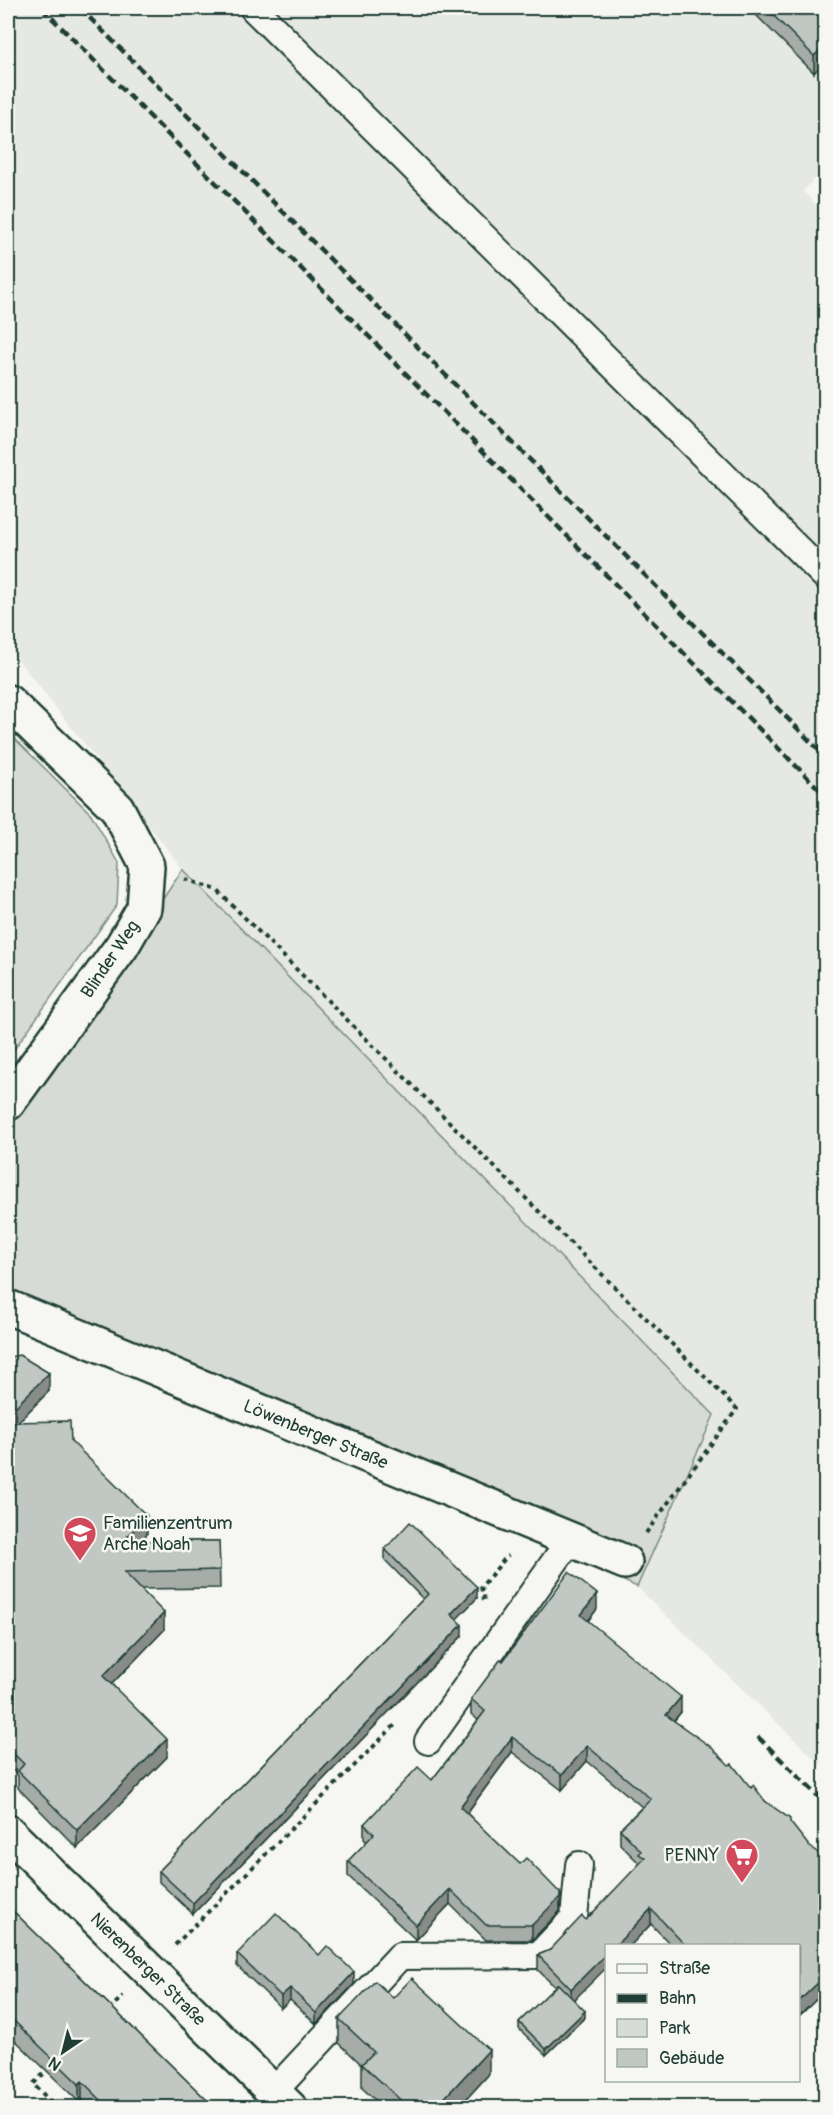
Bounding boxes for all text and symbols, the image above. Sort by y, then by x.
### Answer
street label: Blinder Weg [76,916,145,1003]
street label: Löwenberger Straße [240,1395,392,1475]
place label: Familienzentrum Arche Noah [103,1512,233,1556]
school or university icon: Familienzentrum Arche Noah [62,1515,98,1562]
supermarket icon: PENNY [724,1837,760,1884]
place label: PENNY [665,1844,720,1867]
street label: Nierenberger Straße [85,1908,210,2031]
legend [605,1944,800,2082]
text: Straße [659,1957,710,1980]
text: Bahn [659,1987,696,2010]
text: Park [659,2017,691,2040]
north arrow [33,2022,93,2082]
text: Gebäude [659,2047,724,2070]
text: N [45,2052,65,2075]

